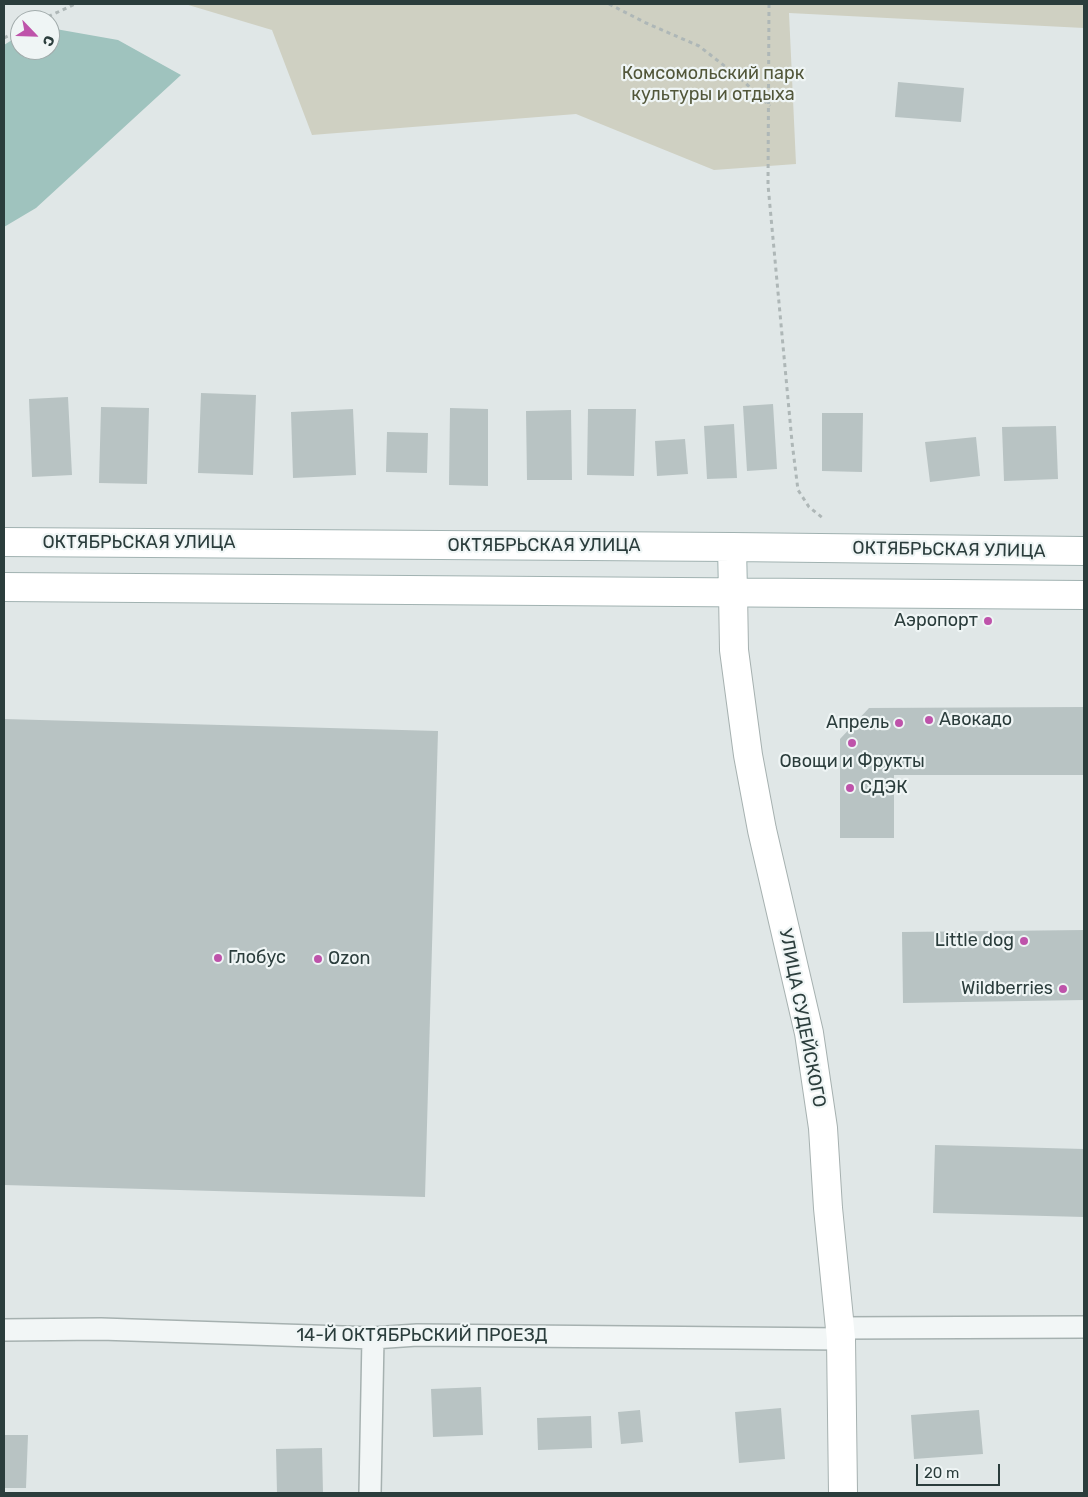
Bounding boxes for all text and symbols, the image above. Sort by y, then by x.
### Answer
north arrow [10,10,60,60]
text: С [38,33,58,49]
park label: Комсомольский парк культуры и отдыха [622,63,804,106]
street label: ОКТЯБРЬСКАЯ УЛИЦА [42,532,236,554]
street label: ОКТЯБРЬСКАЯ УЛИЦА [447,535,641,557]
street label: ОКТЯБРЬСКАЯ УЛИЦА [852,538,1046,562]
place label: Аэропорт [894,610,978,632]
marker: Аэропорт [982,615,994,627]
place label: Авокадо [939,709,1012,731]
place label: Апрель [826,712,889,734]
marker: Авокадо [923,714,935,726]
marker: Апрель [893,717,905,729]
marker: Овощи и Фрукты [846,737,858,749]
place label: Овощи и Фрукты [779,751,925,773]
place label: СДЭК [860,777,908,799]
marker: СДЭК [844,782,856,794]
street label: УЛИЦА СУДЕЙСКОГО [774,927,830,1109]
place label: Little dog [935,930,1014,952]
marker: Little dog [1018,935,1030,947]
place label: Глобус [228,947,286,969]
place label: Ozon [328,948,370,970]
marker: Глобус [212,952,224,964]
marker: Ozon [312,953,324,965]
place label: Wildberries [961,978,1053,1000]
marker: Wildberries [1057,983,1069,995]
street label: 14-Й ОКТЯБРЬСКИЙ ПРОЕЗД [296,1325,548,1347]
scale bar [918,1454,1002,1486]
text: 20 m [924,1464,959,1482]

